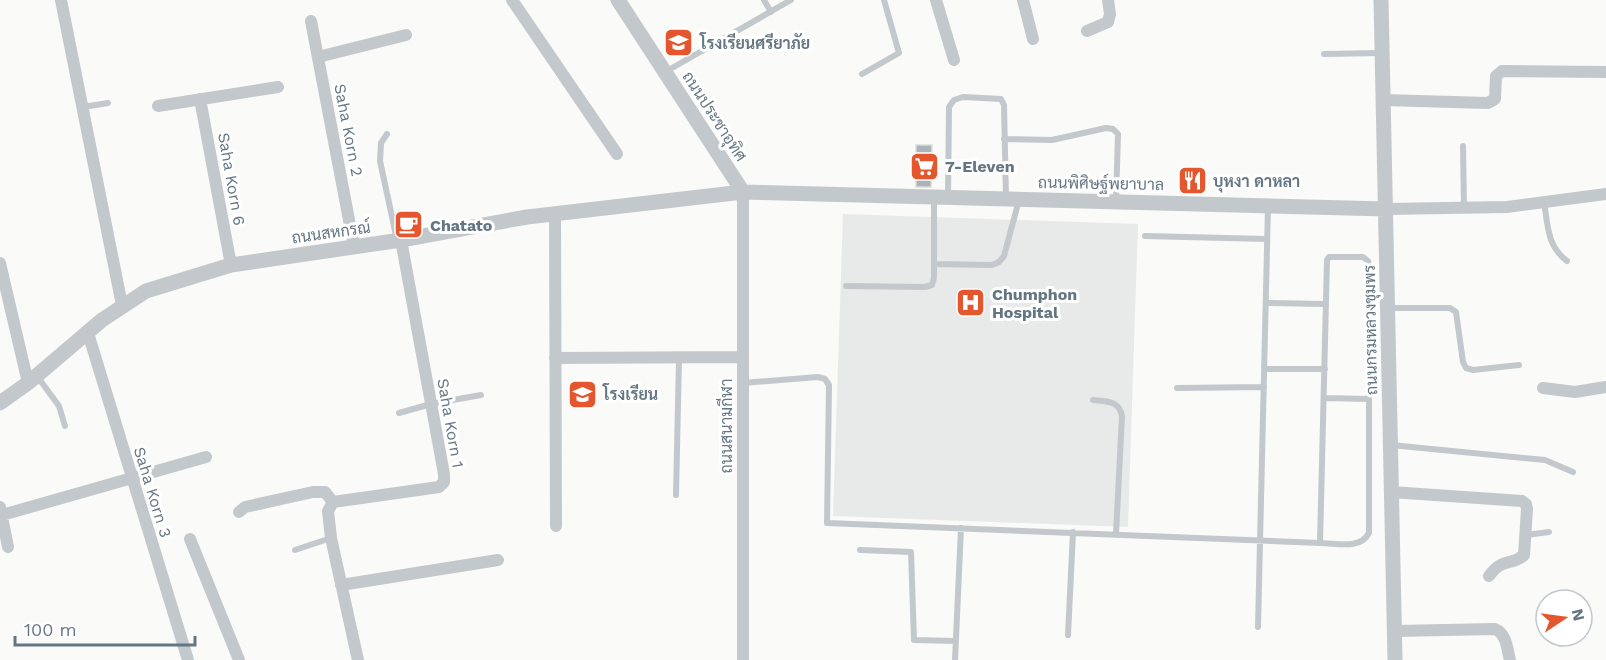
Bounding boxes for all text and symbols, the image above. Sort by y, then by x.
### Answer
school or university icon: โรงเรียนศรียาภัย [663,27,695,59]
place label: โรงเรียนศรียาภัย [699,32,810,53]
street label: ถนนประชาอุทิศ [677,68,751,166]
street label: Saha Korn 2 [330,82,367,178]
street label: Saha Korn 6 [214,131,249,227]
supermarket icon: 7-Eleven [908,150,940,182]
place label: 7-Eleven [945,157,1015,176]
restaurant icon: บุหงา ดาหลา [1176,165,1208,197]
street label: ถนนพิศิษฐ์พยาบาล [1038,170,1164,195]
place label: บุหงา ดาหลา [1213,172,1300,193]
cafe icon: Chatato [393,209,425,241]
street label: ถนนสหกรณ์ [290,215,372,247]
place label: Chatato [430,216,493,235]
street label: ถนนกรมหลวงชุมพร [1360,264,1383,395]
place label: Chumphon Hospital [992,285,1077,322]
hospital icon: Chumphon Hospital [955,287,987,319]
street label: Saha Korn 1 [433,377,468,469]
school or university icon: โรงเรียน [566,378,598,410]
street label: ถนนสนามกีฬา [715,378,736,474]
place label: โรงเรียน [602,383,658,404]
street label: Saha Korn 3 [130,444,175,540]
north arrow [1534,588,1594,648]
text: N [1568,607,1589,623]
scale bar [15,609,195,647]
text: 100 m [24,619,77,640]

